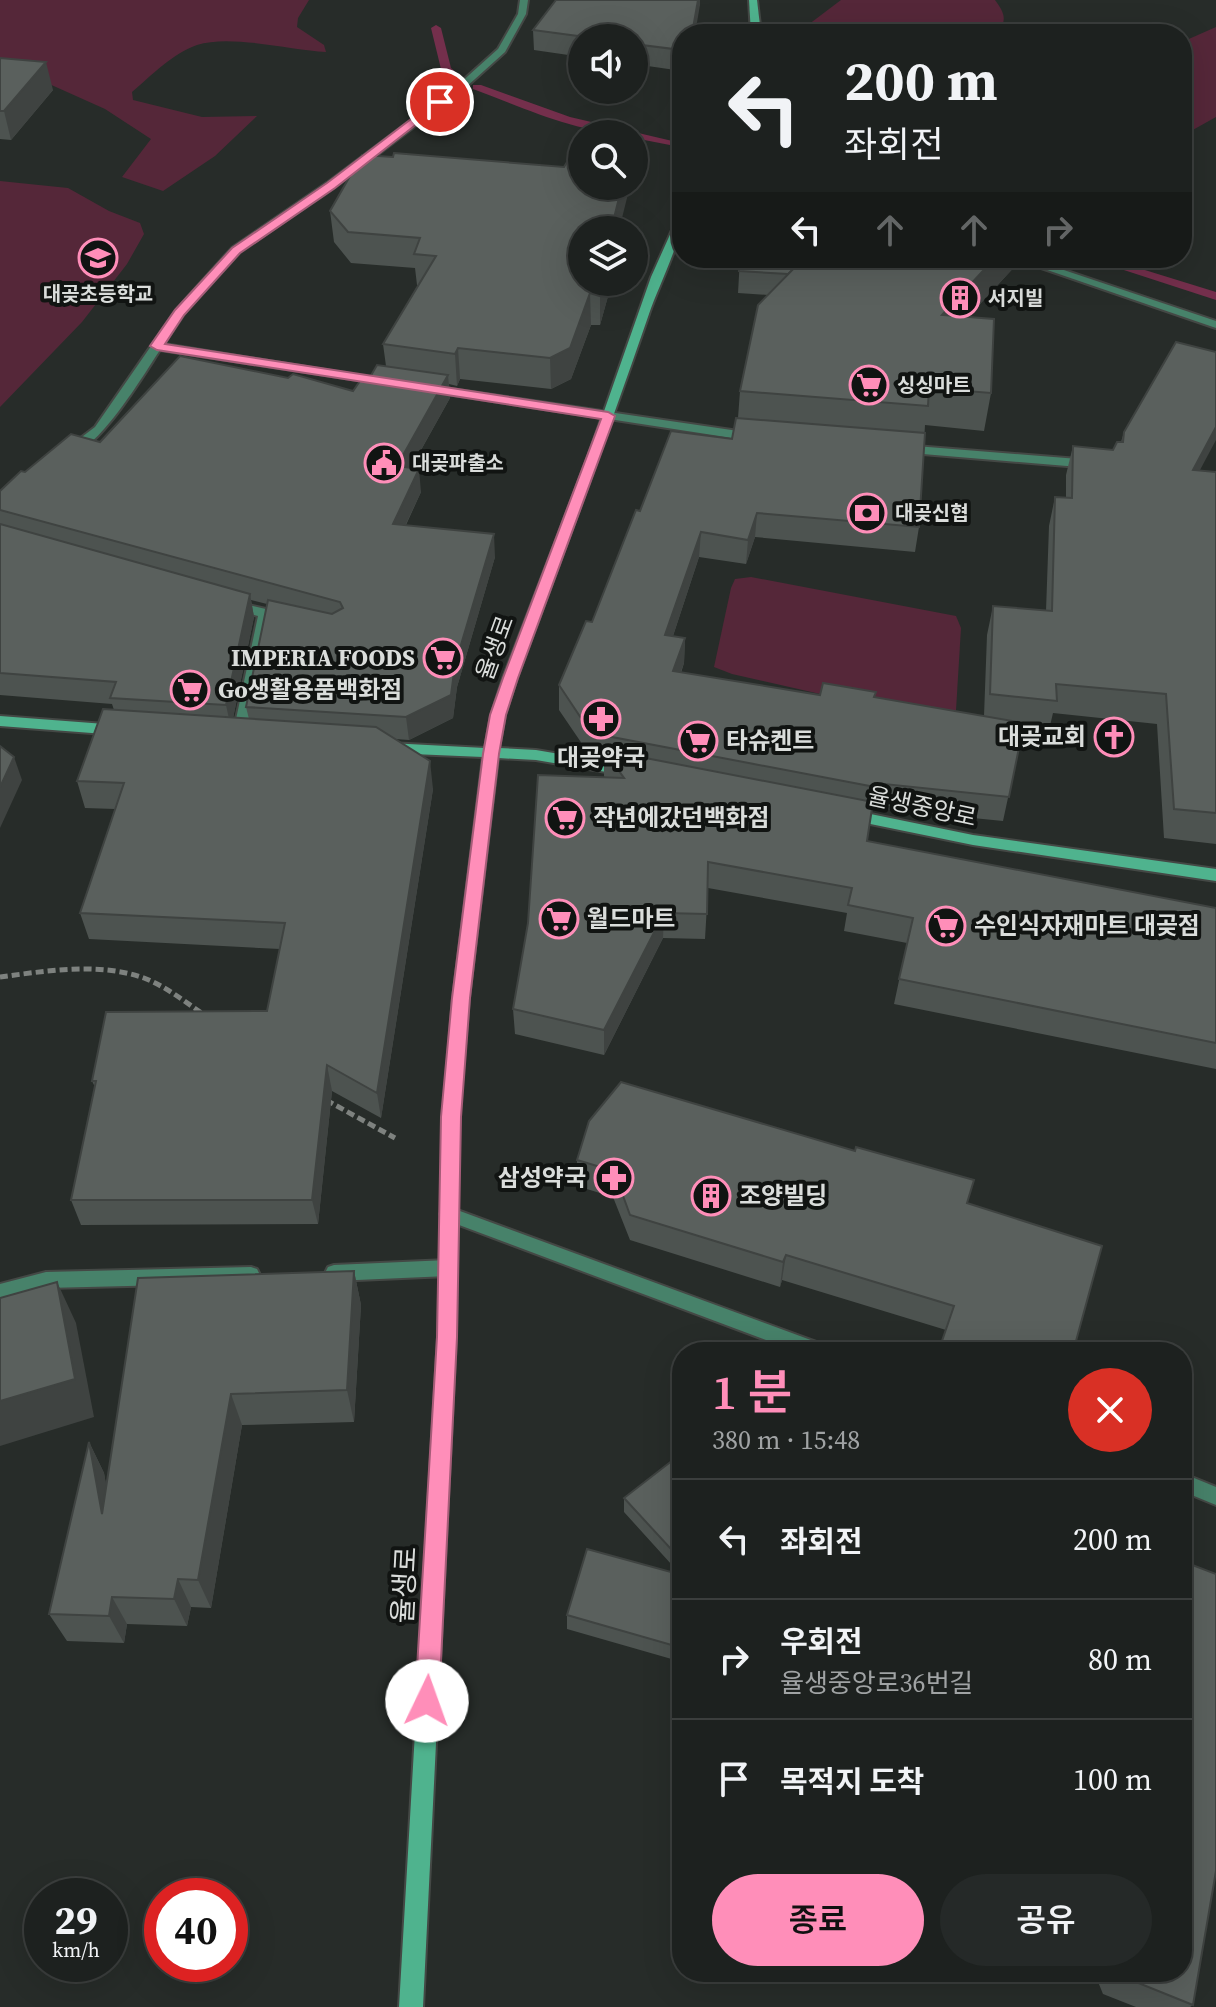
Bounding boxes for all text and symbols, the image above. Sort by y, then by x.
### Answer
map controls [568,24,648,296]
button: sound [568,24,648,104]
text: 200 m [844,42,998,119]
icon: left [712,56,816,160]
pin [406,68,474,136]
icon: arrive [418,80,462,124]
button: search [568,120,648,200]
text: 좌회전 [844,120,943,169]
icon: left [784,208,828,252]
icon: ahead [868,208,912,252]
icon: ahead [952,208,996,252]
icon: right [1036,208,1080,252]
button: layers [568,216,648,296]
school or university icon: 대곶초등학교 [77,237,119,279]
building icon: 서지빌 [939,277,981,319]
place label: 대곶초등학교 [43,280,153,308]
place label: 서지빌 [988,284,1043,312]
supermarket icon: 싱싱마트 [848,364,890,406]
place label: 싱싱마트 [897,371,971,399]
public building icon: 대곶파출소 [363,442,405,484]
place label: 대곶파출소 [412,449,504,477]
bank icon: 대곶신협 [846,492,888,534]
place label: 대곶신협 [895,499,969,527]
street label: 율생로 [468,611,521,685]
supermarket icon: IMPERIA FOODS [422,637,464,679]
place label: IMPERIA FOODS [231,641,415,674]
supermarket icon: Go생활용품백화점 [169,669,211,711]
place label: Go생활용품백화점 [218,673,402,706]
pharmacy icon: 대곶약국 [580,698,622,740]
church icon: 대곶교회 [1093,716,1135,758]
supermarket icon: 타슈켄트 [677,720,719,762]
place label: 대곶교회 [998,720,1086,753]
place label: 타슈켄트 [726,724,814,757]
place label: 대곶약국 [557,741,645,774]
street label: 율생중앙로 [865,779,980,834]
supermarket icon: 작년에갔던백화점 [544,797,586,839]
place label: 작년에갔던백화점 [593,801,770,834]
supermarket icon: 월드마트 [538,898,580,940]
place label: 월드마트 [587,902,675,935]
supermarket icon: 수인식자재마트 대곶점 [925,905,967,947]
place label: 수인식자재마트 대곶점 [974,909,1200,942]
pharmacy icon: 삼성약국 [593,1157,635,1199]
place label: 삼성약국 [498,1161,586,1194]
building icon: 조양빌딩 [690,1175,732,1217]
place label: 조양빌딩 [739,1179,827,1212]
text: 1 분 [712,1359,792,1425]
button: close [1068,1368,1152,1452]
text: 380 m · 15:48 [712,1422,860,1458]
icon: left [712,1517,756,1561]
text: 200 m [1073,1519,1152,1560]
text: 좌회전 [780,1521,863,1562]
street label: 율생로 [383,1545,425,1625]
text: 우회전 [780,1621,863,1662]
icon: right [712,1637,756,1681]
text: 80 m [1088,1639,1152,1680]
position arrow [385,1659,469,1743]
text: 율생중앙로36번길 [780,1665,973,1701]
icon: arrive [712,1757,756,1801]
text: 100 m [1073,1759,1152,1800]
text: 목적지 도착 [780,1761,924,1802]
button: 종료 [712,1874,924,1966]
button: 공유 [940,1874,1152,1966]
speed limit sign: 40 [144,1878,248,1982]
text: 29 [54,1893,98,1947]
text: km/h [52,1936,100,1964]

